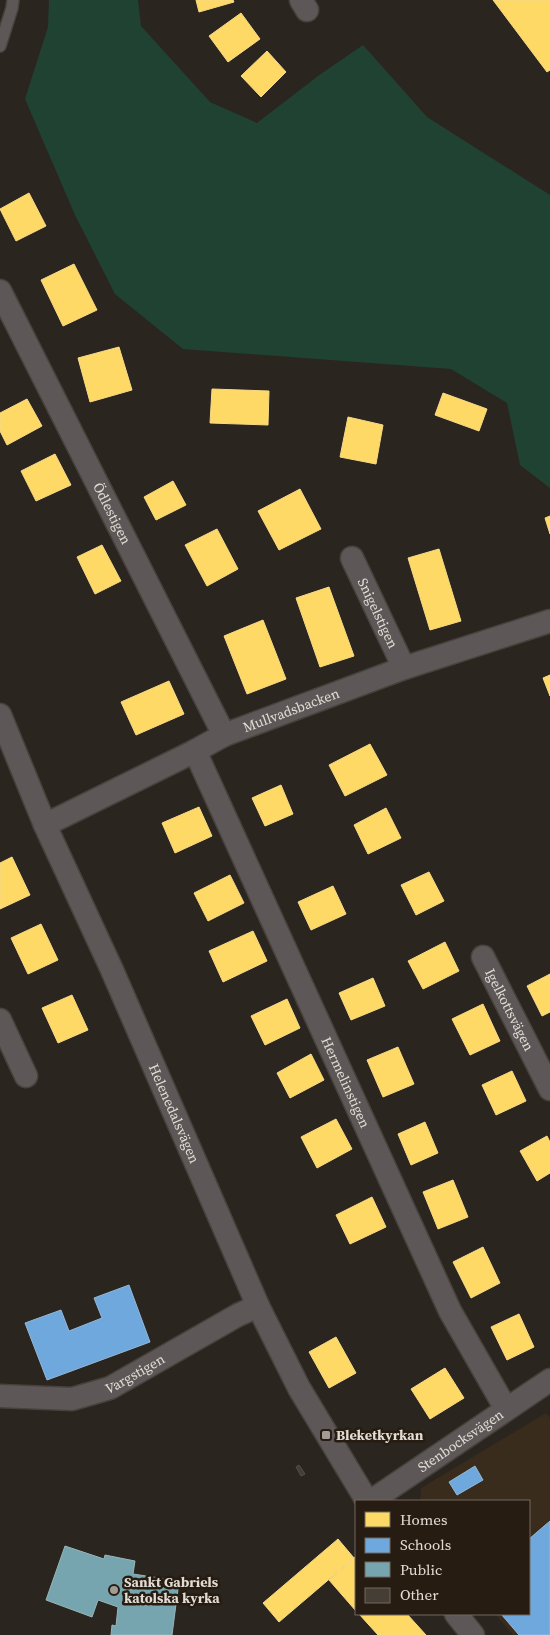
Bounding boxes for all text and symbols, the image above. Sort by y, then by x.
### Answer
street label: Ödlestigen [88,479,136,548]
street label: Snigelstigen [353,575,404,652]
street label: Mullvadsbacken [240,683,343,737]
street label: Igelkottsvägen [480,965,539,1055]
street label: Hermelinstigen [316,1034,375,1131]
street label: Helenedalsvägen [144,1061,205,1167]
street label: Vargstigen [103,1349,169,1399]
street label: Stenbocksvägen [413,1404,508,1477]
place label: Bleketkyrkan [336,1425,424,1445]
marker: Bleketkyrkan [320,1429,332,1441]
legend [355,1500,530,1615]
text: Homes [400,1509,447,1530]
text: Schools [400,1534,451,1555]
text: Public [400,1559,442,1580]
place label: Sankt Gabriels katolska kyrka [124,1572,220,1608]
marker: Sankt Gabriels katolska kyrka [108,1584,120,1596]
text: Other [400,1584,439,1605]

